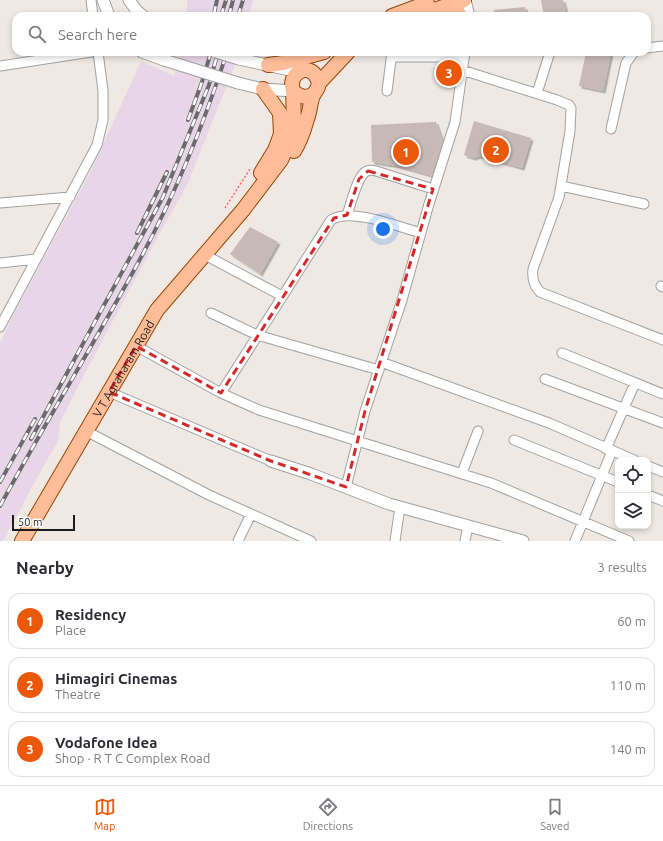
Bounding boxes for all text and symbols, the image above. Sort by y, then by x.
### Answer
search box [12,12,651,56]
icon: search [26,23,48,45]
text: Search here [58,26,137,43]
pin: 3 [436,58,462,88]
pin: 2 [483,135,509,165]
pin: 1 [393,137,419,167]
your location [373,219,393,239]
street label: V T Agraharam Road [90,318,156,419]
map controls [615,457,651,529]
button: locate [615,457,651,493]
button: layers [615,493,651,529]
scale bar [12,513,75,532]
text: 50 m [18,516,42,528]
text: Nearby [16,558,74,577]
text: 3 results [597,560,647,574]
text: Residency [55,606,126,623]
text: 1 [26,614,34,628]
text: 60 m [617,614,646,628]
text: Place [55,623,86,637]
text: Himagiri Cinemas [55,670,177,687]
text: 2 [26,678,34,692]
text: 110 m [610,678,646,692]
text: Theatre [55,687,101,701]
text: Vodafone Idea [55,734,157,751]
text: 3 [26,742,34,756]
text: 140 m [610,742,646,756]
text: Shop · R T C Complex Road [55,751,210,765]
tab: Map [94,796,116,832]
tab: Directions [303,796,353,832]
tab: Saved [540,796,569,832]

